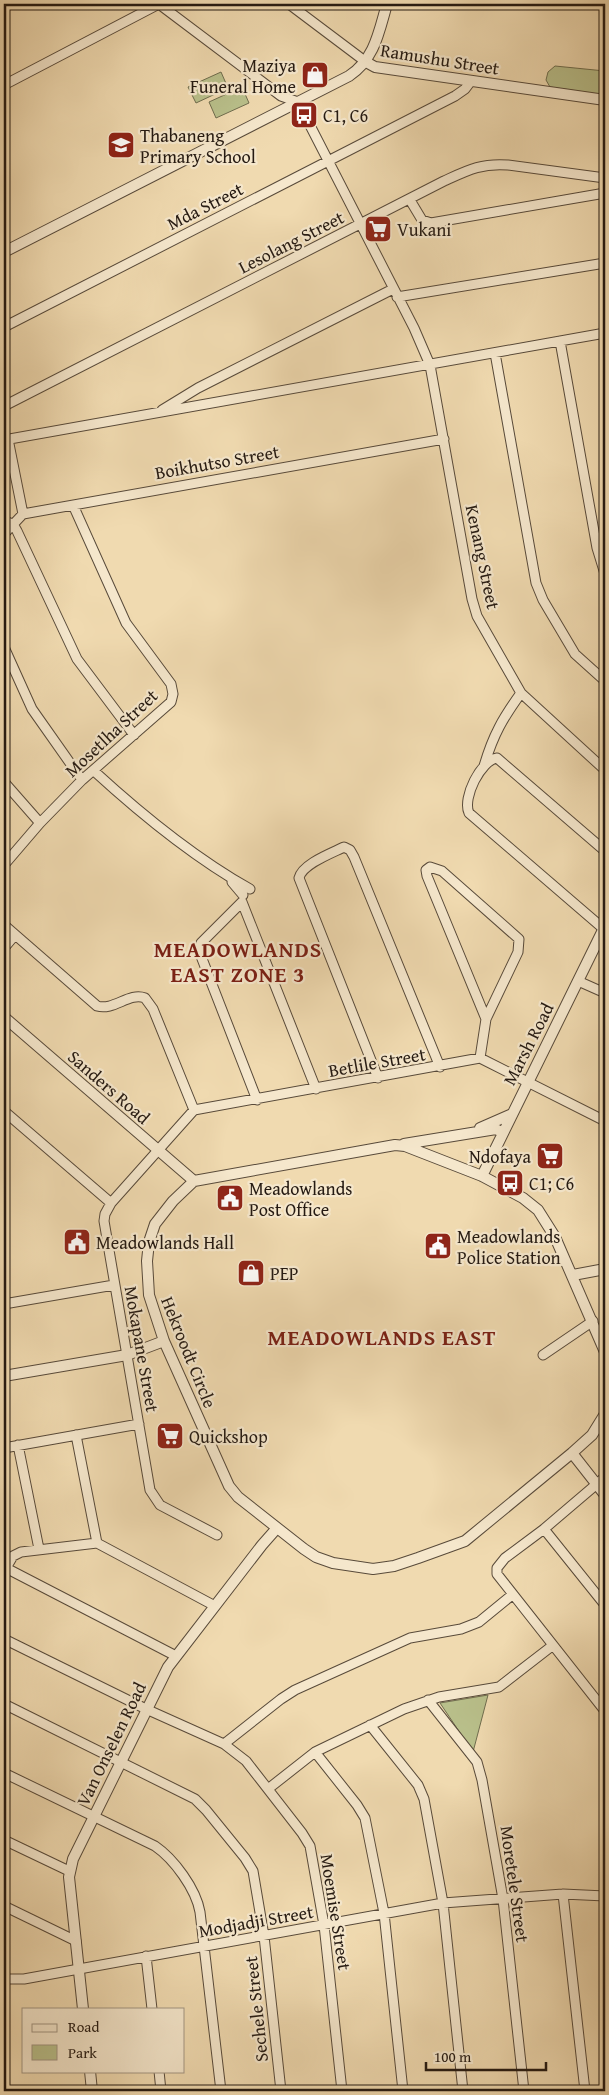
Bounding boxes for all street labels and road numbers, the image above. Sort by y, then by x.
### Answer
street label: Ramushu Street [379,36,502,82]
street label: Mda Street [162,175,248,237]
street label: Lesolang Street [233,203,349,280]
street label: Boikhutso Street [153,438,282,486]
street label: Kenang Street [459,502,507,612]
street label: Mosetlha Street [58,682,164,783]
street label: Marsh Road [496,998,561,1090]
street label: Betlile Street [326,1040,428,1084]
street label: Sanders Road [62,1043,157,1131]
street label: Mokapane Street [118,1284,167,1415]
street label: Hekroodt Circle [154,1292,224,1412]
street label: Van Onselen Road [69,1677,153,1811]
street label: Moretele Street [493,1824,537,1945]
street label: Moemise Street [313,1852,359,1973]
street label: Modjadji Street [197,1898,316,1944]
street label: Sechele Street [237,1954,275,2063]

